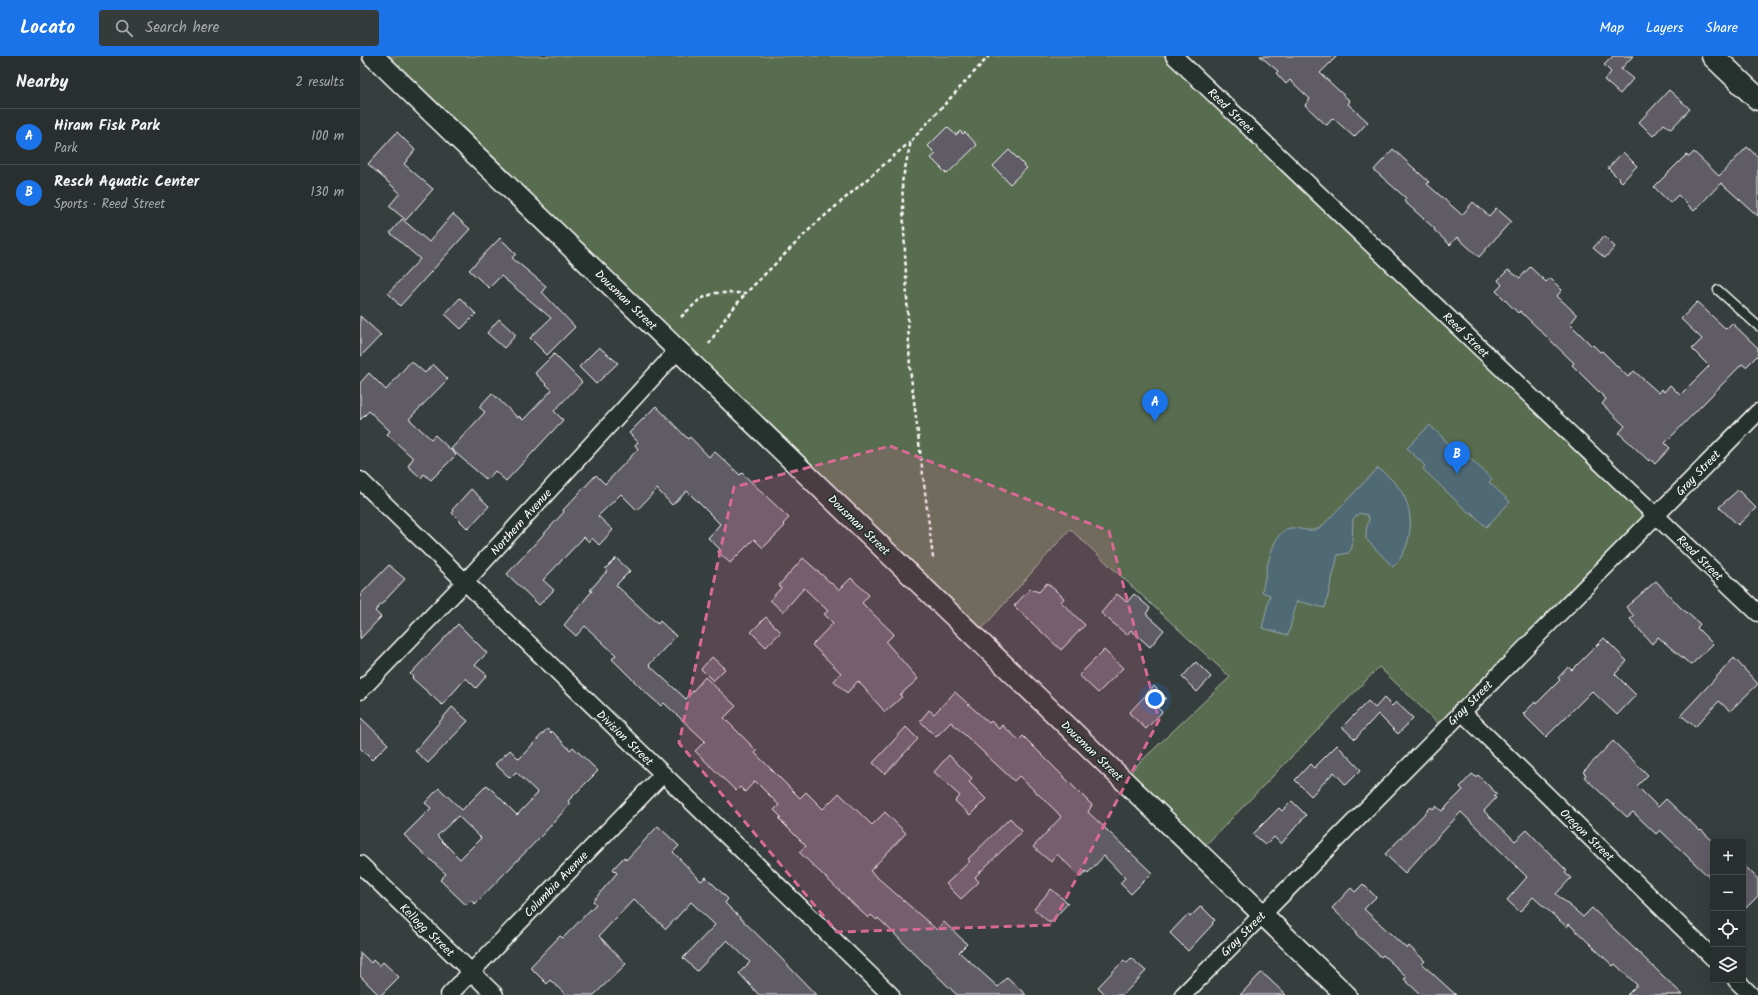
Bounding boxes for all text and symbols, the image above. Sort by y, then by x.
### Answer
search box [99,10,379,46]
text: Locato [20,13,75,43]
text: Search here [145,16,219,40]
icon: search [113,17,135,39]
text: Map [1600,17,1624,39]
text: Layers [1646,17,1684,39]
text: Share [1706,17,1738,39]
text: Nearby [16,69,68,96]
text: 2 results [296,72,344,93]
street label: Reed Street [1203,84,1259,139]
text: Hiram Fisk Park [54,114,160,138]
text: A [25,126,33,147]
text: 100 m [311,126,344,147]
text: Park [54,138,78,159]
text: Resch Aquatic Center [54,170,199,194]
text: B [25,182,33,203]
text: 130 m [310,182,344,203]
text: Sports · Reed Street [54,194,165,215]
street label: Dousman Street [590,265,662,336]
street label: Reed Street [1438,308,1494,363]
pin: A [1142,389,1168,422]
pin: B [1444,441,1470,474]
street label: Gray Street [1671,446,1726,501]
street label: Northern Avenue [486,484,557,560]
street label: Dousman Street [823,490,895,561]
street label: Reed Street [1672,531,1728,586]
street label: Gray Street [1443,676,1498,731]
your location [1145,689,1165,709]
street label: Division Street [592,706,658,771]
street label: Dousman Street [1056,716,1128,787]
street label: Oregon Street [1555,804,1619,867]
map controls [1710,839,1746,983]
button: + [1710,839,1746,875]
street label: Columbia Avenue [520,846,593,922]
button: − [1710,875,1746,911]
street label: Kellogg Street [395,899,459,962]
street label: Gray Street [1216,907,1271,962]
button: locate [1710,911,1746,947]
button: layers [1710,947,1746,983]

